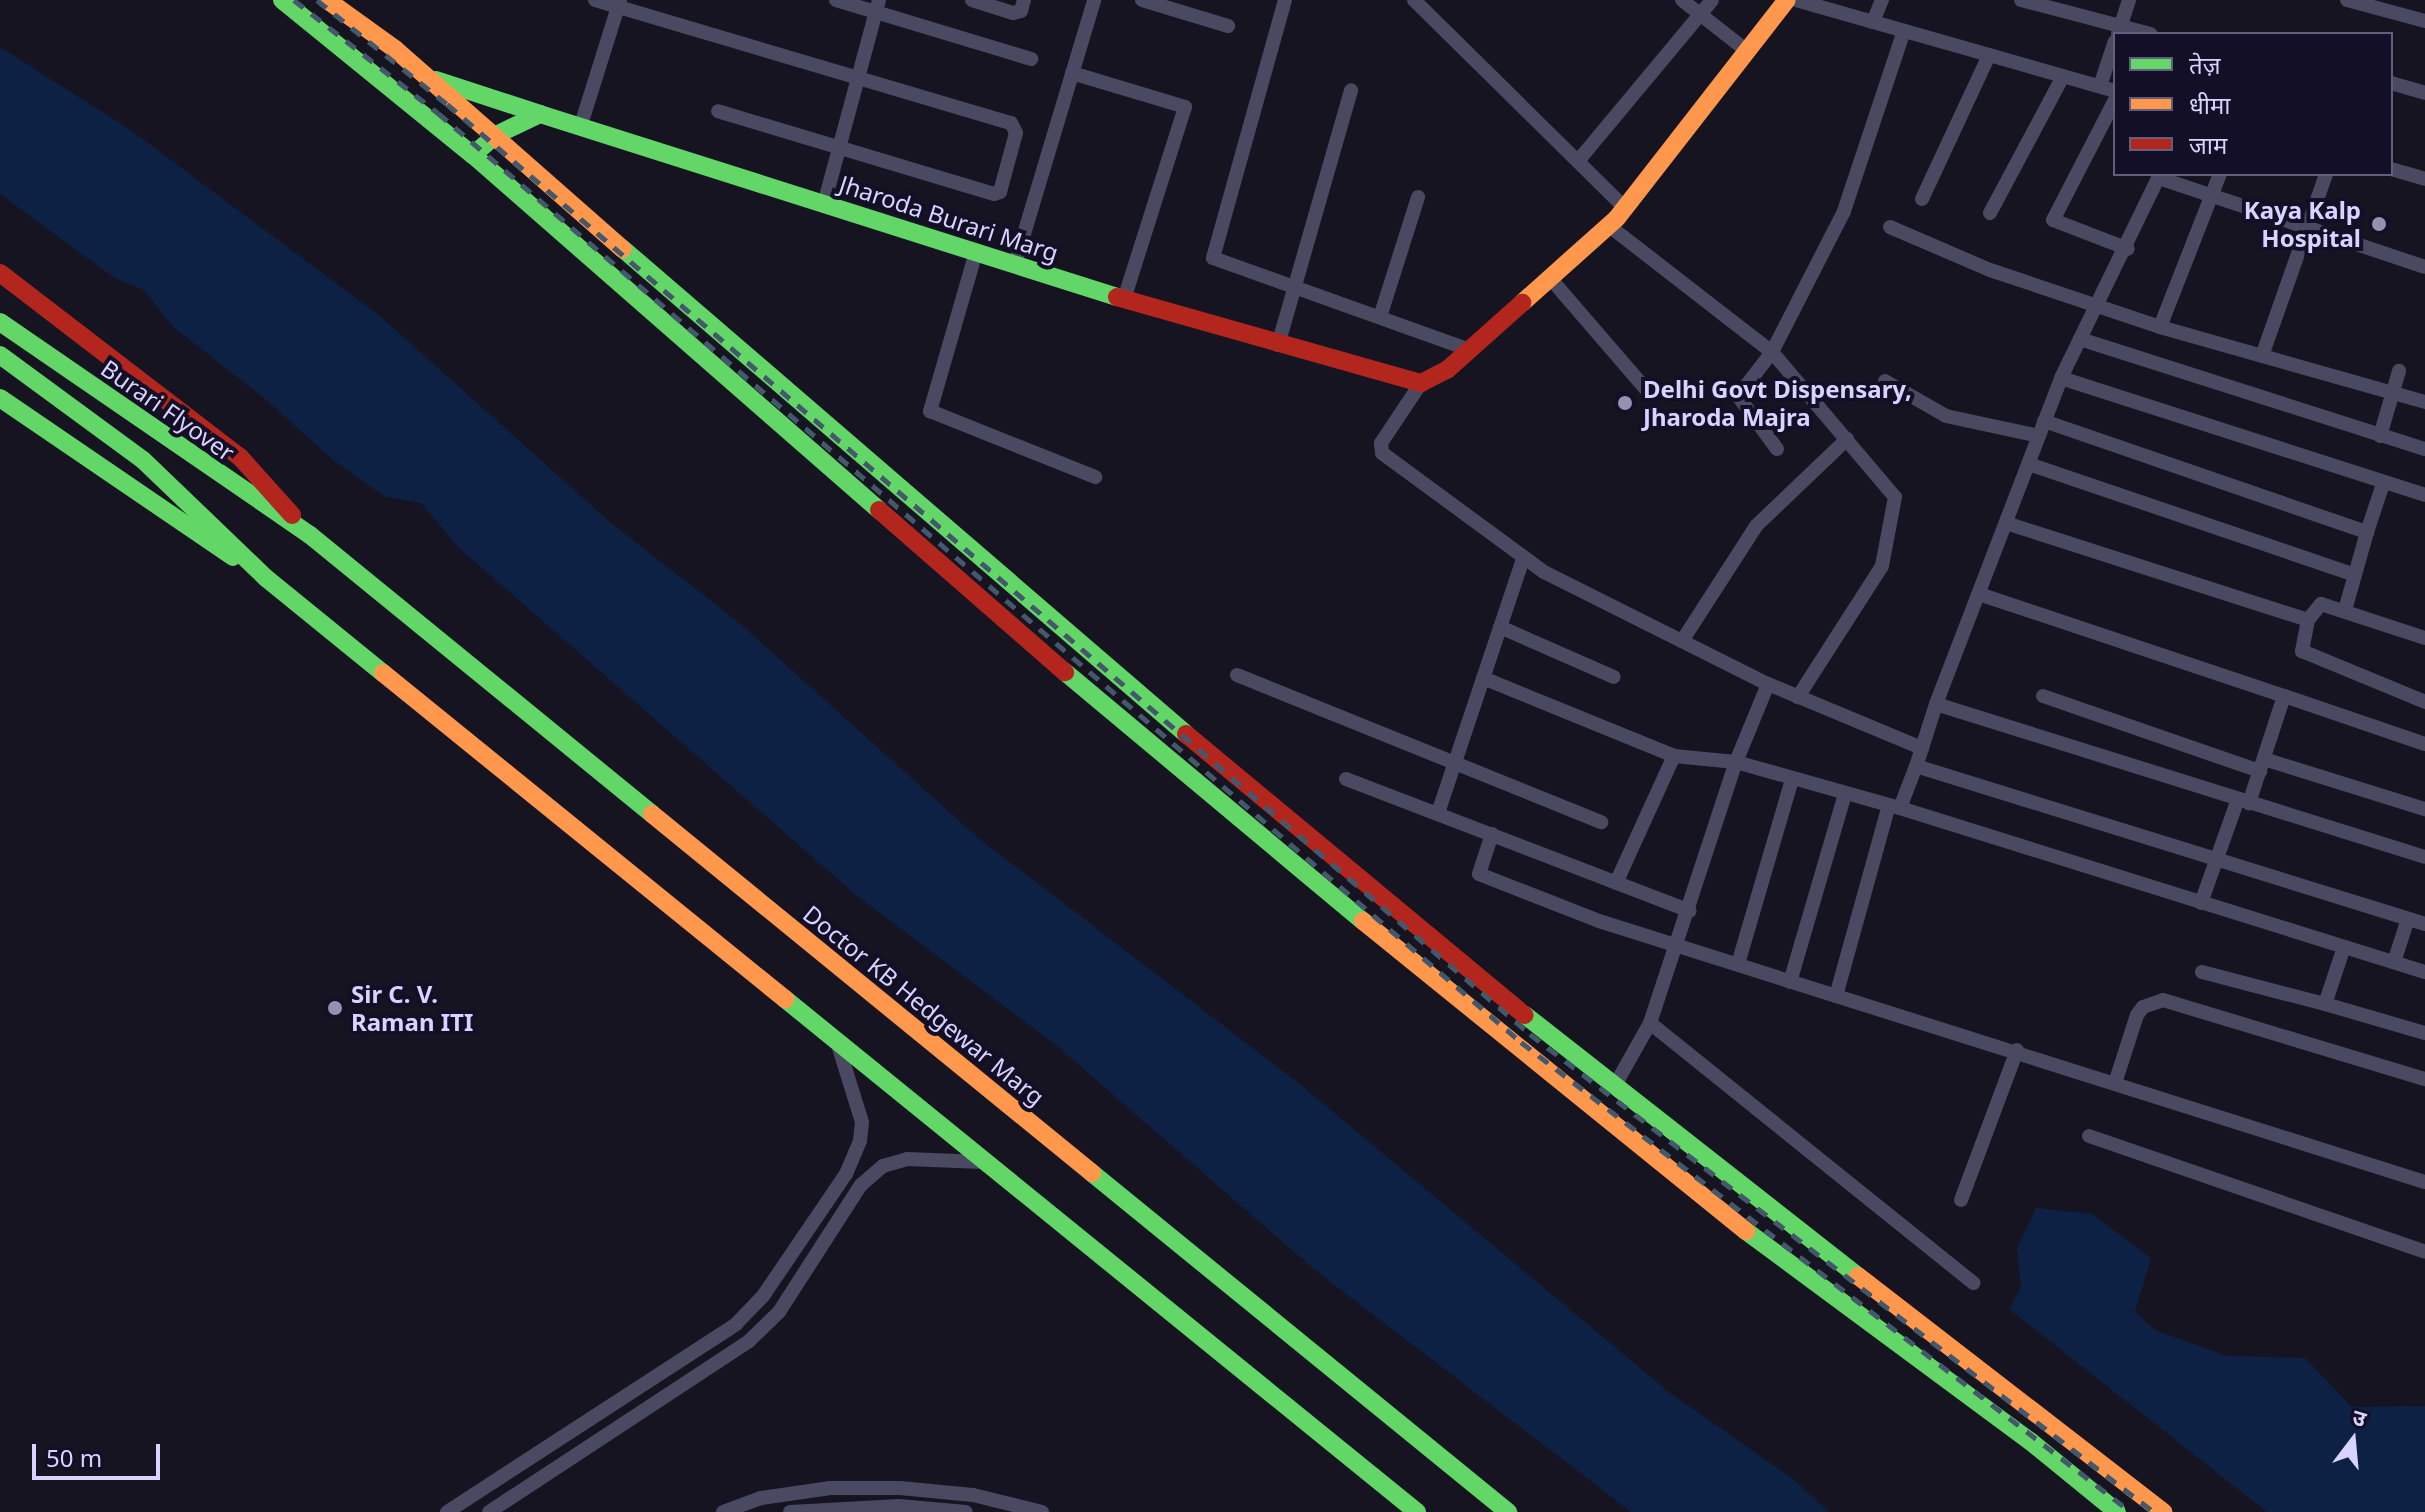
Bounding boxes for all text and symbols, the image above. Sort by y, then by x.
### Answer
legend [2113,32,2393,176]
text: तेज़ [2189,48,2221,81]
text: धीमा [2189,88,2231,121]
text: जाम [2189,128,2227,161]
street label: Jharoda Burari Marg [836,169,1062,267]
place label: Kaya Kalp Hospital [2244,196,2361,252]
marker: Kaya Kalp Hospital [2368,213,2390,235]
street label: Burari Flyover [96,353,240,467]
place label: Delhi Govt Dispensary, Jharoda Majra [1643,375,1912,431]
marker: Delhi Govt Dispensary, Jharoda Majra [1614,392,1636,414]
street label: Doctor KB Hedgewar Marg [798,899,1050,1111]
place label: Sir C. V. Raman ITI [351,980,473,1036]
marker: Sir C. V. Raman ITI [326,999,344,1017]
north arrow [2313,1400,2393,1480]
text: उ [2349,1401,2370,1433]
scale bar [36,1428,164,1478]
text: 50 m [46,1441,102,1474]

